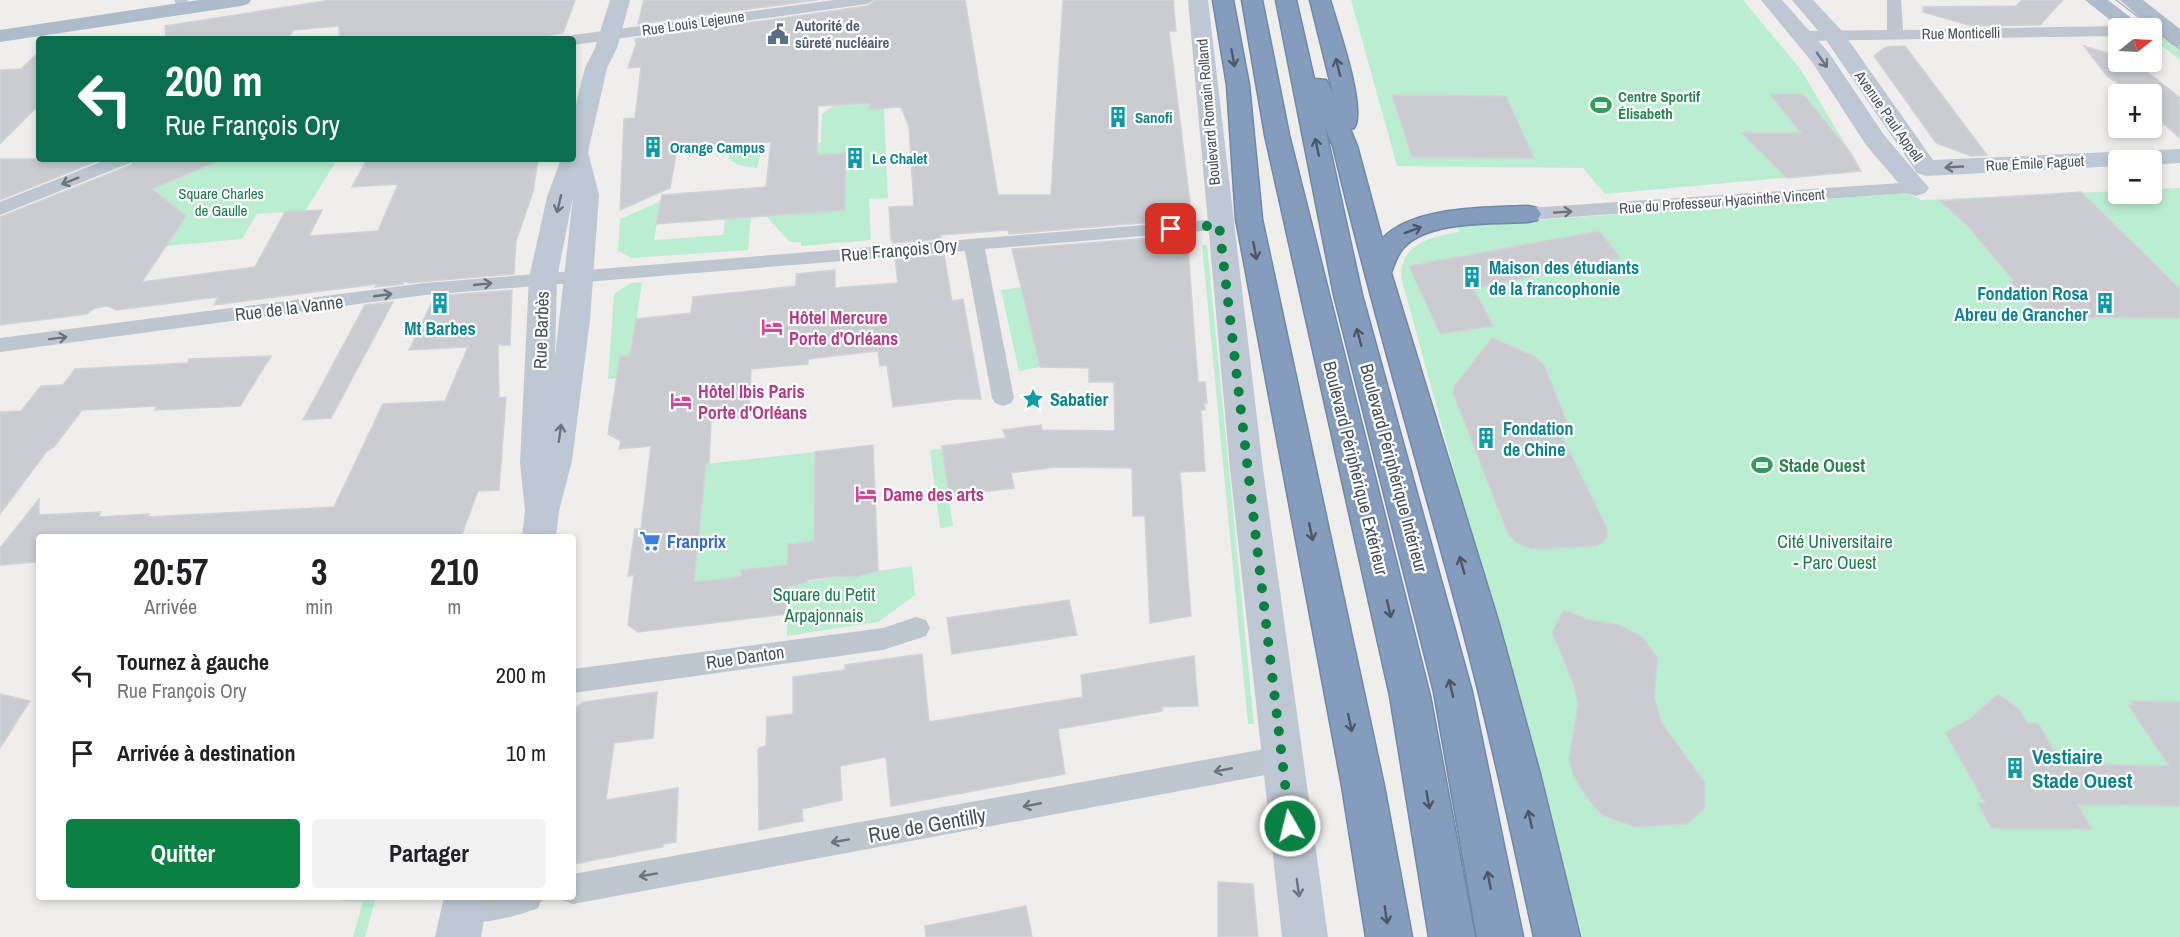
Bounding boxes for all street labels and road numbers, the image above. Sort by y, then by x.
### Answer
street label: Rue Louis Lejeune [640,5,746,41]
street label: Rue Monticelli [1922,22,2000,44]
street label: Boulevard Romain Rolland [1191,38,1225,186]
street label: Avenue Paul Appell [1849,66,1928,166]
street label: Rue Émile Faguet [1985,150,2085,176]
street label: Rue du Professeur Hyacinthe Vincent [1618,183,1826,219]
street label: Rue François Ory [840,232,959,268]
street label: Rue de la Vanne [233,289,345,327]
street label: Rue Barbès [527,291,555,369]
street label: Boulevard Périphérique Extérieur [1317,358,1395,578]
street label: Boulevard Périphérique Intérieur [1354,361,1434,575]
street label: Rue Danton [704,639,786,675]
street label: Rue de Gentilly [866,800,988,850]

